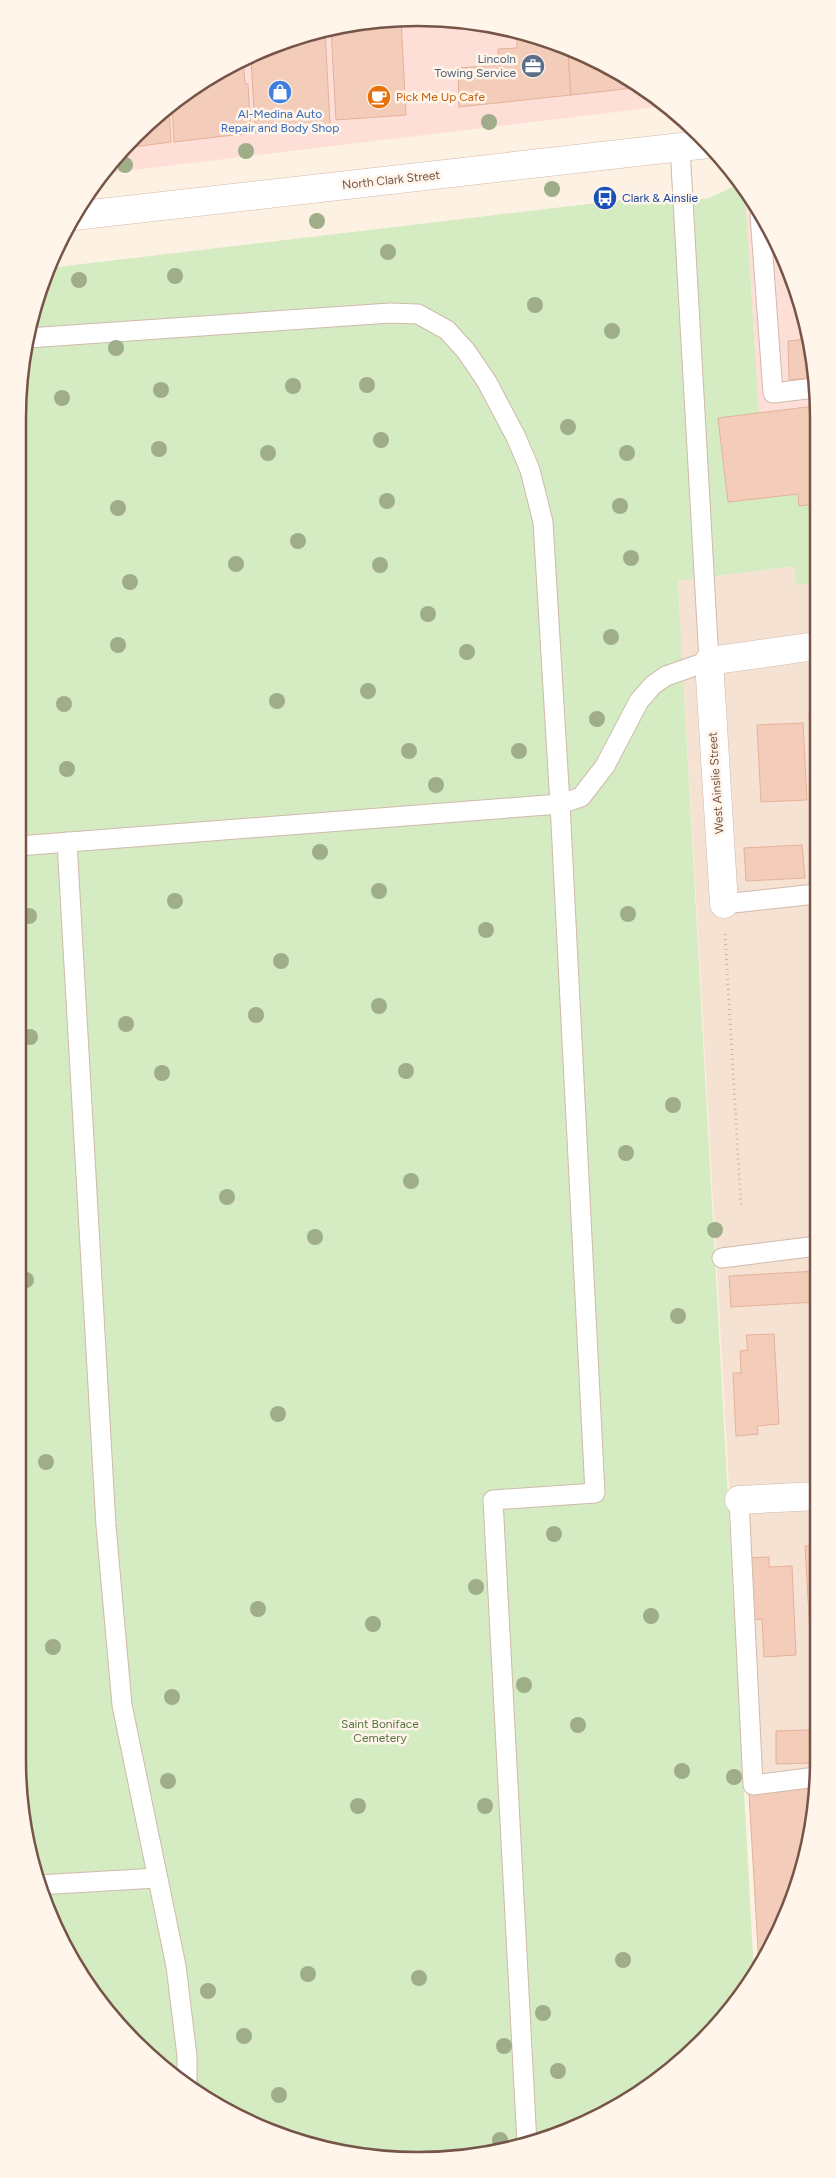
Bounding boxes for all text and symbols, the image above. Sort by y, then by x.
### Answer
place label: Lincoln Towing Service [434,52,516,80]
office icon: Lincoln Towing Service [520,53,546,79]
shop icon: Al-Medina Auto Repair and Body Shop [267,79,293,105]
cafe icon: Pick Me Up Cafe [366,84,392,110]
place label: Pick Me Up Cafe [396,90,485,104]
place label: Al-Medina Auto Repair and Body Shop [221,107,339,135]
street label: North Clark Street [341,168,441,192]
bus stop icon: Clark & Ainslie [592,185,618,211]
place label: Clark & Ainslie [622,191,699,205]
street label: West Ainslie Street [705,731,727,835]
park label: Saint Boniface Cemetery [341,1717,419,1745]

